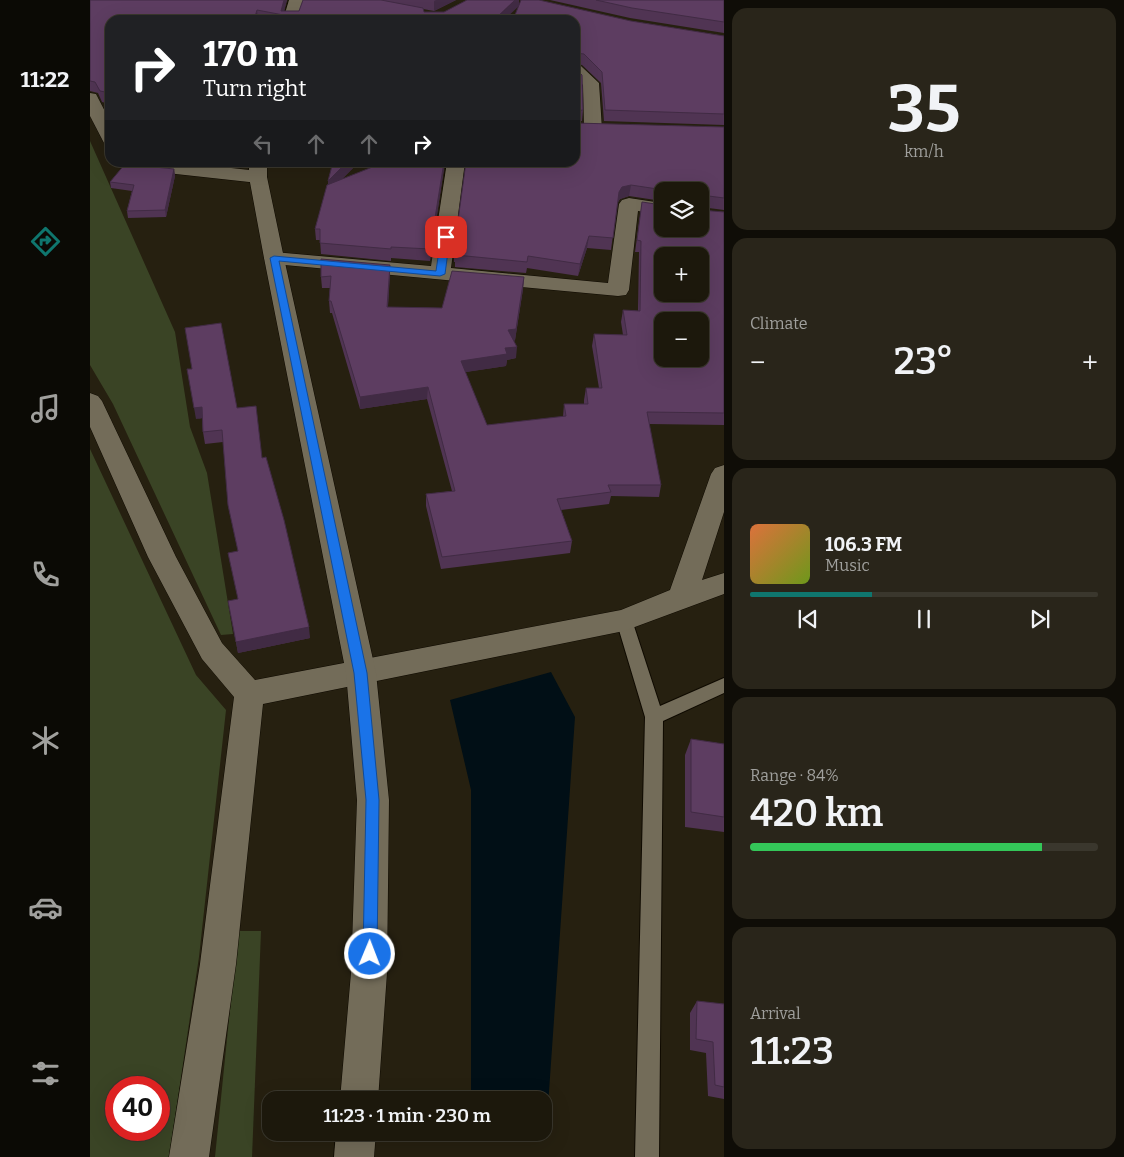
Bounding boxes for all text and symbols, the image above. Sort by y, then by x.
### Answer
text: 170 m [203,33,298,75]
icon: right [120,35,185,100]
text: 11:22 [21,66,69,93]
text: 35 [888,70,961,148]
text: Turn right [203,75,306,102]
icon: left [249,130,277,158]
icon: ahead [302,130,330,158]
icon: ahead [355,130,383,158]
icon: right [408,130,436,158]
text: km/h [904,142,944,161]
map controls [654,182,709,367]
button: layers [654,182,709,237]
pin [425,216,467,258]
icon: arrive [432,223,460,251]
icon: directions [28,224,63,259]
button: + [654,247,709,302]
button: − [654,312,709,367]
text: Climate [750,314,808,333]
text: 23° [894,338,954,384]
text: − [750,346,765,379]
text: + [1082,346,1098,379]
icon: music [28,391,63,426]
text: 106.3 FM [825,533,902,556]
text: Music [825,556,870,575]
icon: phone [28,557,63,592]
icon: previous [794,605,822,633]
icon: pause [910,605,938,633]
icon: next [1026,605,1054,633]
icon: climate [28,723,63,758]
text: Range · 84% [750,766,839,785]
text: 420 km [750,790,883,836]
icon: car [28,890,63,925]
position arrow [343,927,395,979]
text: Arrival [750,1004,801,1023]
text: 11:23 [750,1028,834,1074]
icon: filters [28,1056,63,1091]
speed limit sign: 40 [105,1076,170,1141]
text: 11:23 · 1 min · 230 m [323,1104,491,1127]

